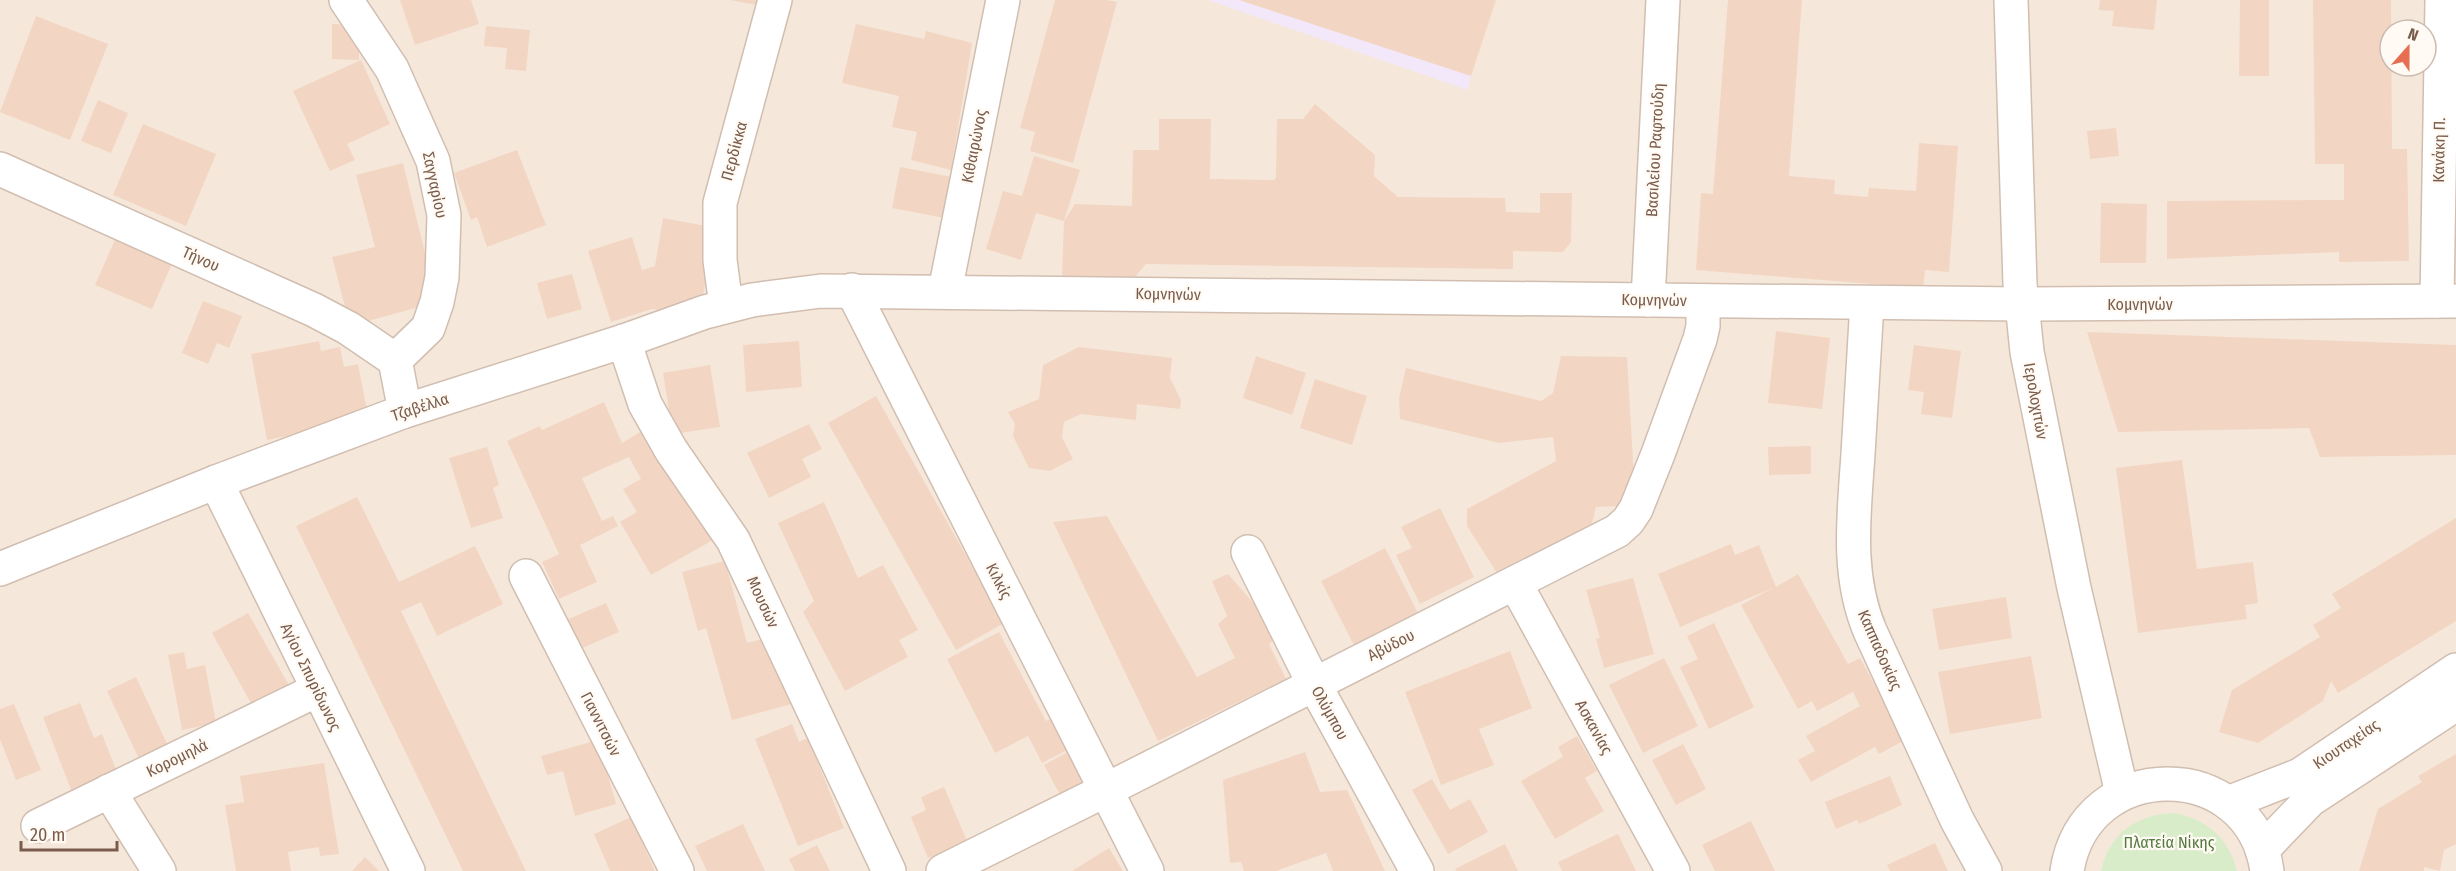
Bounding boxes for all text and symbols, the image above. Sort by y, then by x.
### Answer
north arrow [2378,18,2438,78]
text: N [2405,24,2421,45]
street label: Βασιλείου Ραφτούδη [1642,83,1668,217]
street label: Κιθαιρώνος [958,107,991,185]
street label: Κανάκη Π. [2429,117,2449,183]
street label: Περδίκκα [717,119,751,183]
street label: Σαγγαρίου [419,150,451,220]
street label: Τήνου [179,242,223,276]
street label: Κομνηνών [1135,284,1201,304]
street label: Κομνηνών [1621,290,1687,310]
street label: Κομνηνών [2107,295,2173,314]
street label: Ιερολοχιτών [2020,361,2052,441]
street label: Τζαβέλλα [389,389,451,425]
street label: Κιλκίς [982,560,1016,602]
street label: Μουσών [743,573,783,631]
street label: Καππαδοκίας [1854,607,1906,693]
street label: Αγίου Σπυρίδωνος [277,620,345,734]
street label: Αβύδου [1364,625,1418,665]
street label: Ολύμπου [1307,683,1353,743]
street label: Γιαννιτσών [577,689,625,759]
street label: Ασκανίας [1571,697,1617,758]
street label: Κιουταχείας [2309,715,2383,773]
street label: Κορομηλά [143,735,211,781]
scale bar [21,814,117,852]
text: 20 m [30,824,65,846]
park label: Πλατεία Νίκης [2124,833,2215,852]

